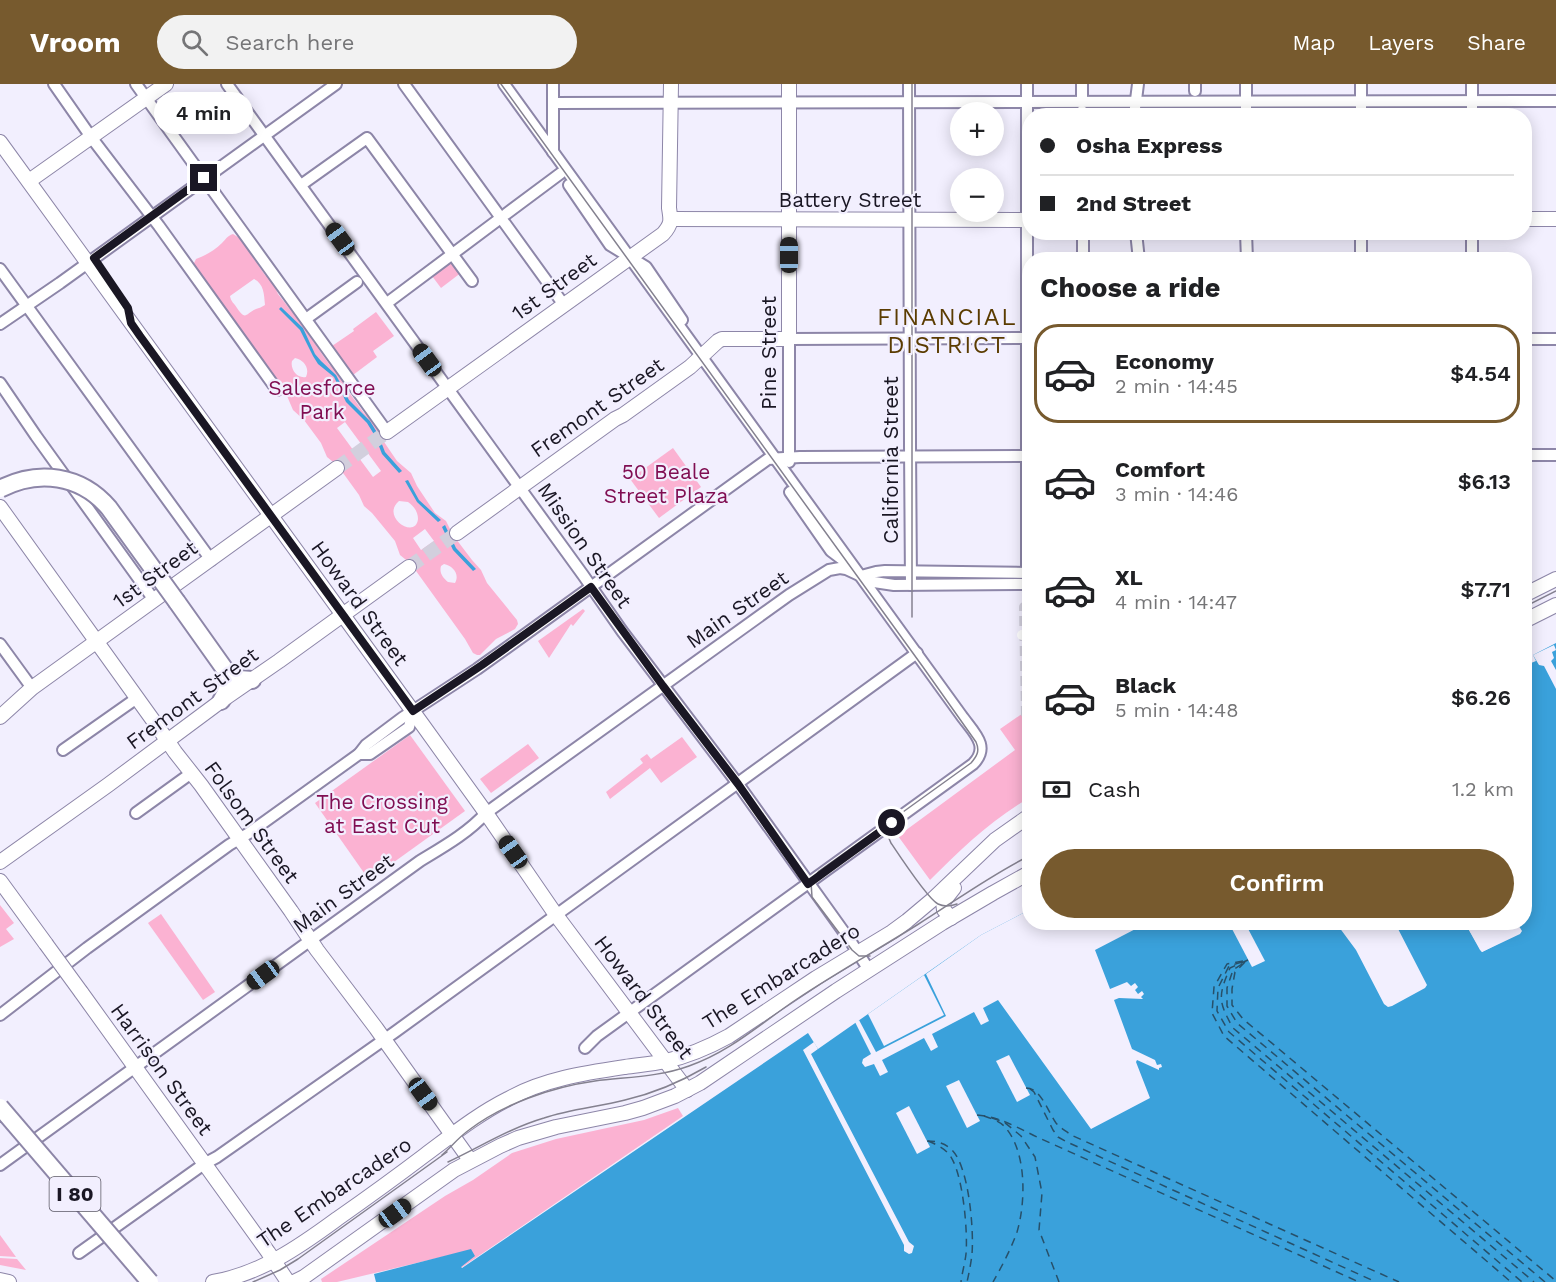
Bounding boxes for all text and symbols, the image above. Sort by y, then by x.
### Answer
search box [157,15,577,69]
text: Vroom [30,26,121,59]
icon: search [178,26,211,59]
text: Search here [226,30,354,55]
text: Map [1292,30,1335,55]
text: Layers [1368,30,1434,55]
text: Share [1467,30,1526,55]
callout: 4 min [154,91,254,133]
text: 4 min [176,101,231,125]
map controls [950,102,1004,222]
button: + [950,102,1004,156]
text: Osha Express [1076,133,1223,158]
route end [190,164,217,191]
button: − [950,168,1004,222]
street label: Battery Street [779,187,922,212]
text: 2nd Street [1076,191,1191,216]
car [322,219,358,259]
car [780,237,798,273]
street label: 1st Street [507,247,601,325]
text: Choose a ride [1040,272,1220,304]
street label: Pine Street [756,296,781,410]
district label: FINANCIAL DISTRICT [877,303,1017,359]
car [409,340,445,380]
icon: car [1043,347,1097,401]
text: Economy [1115,349,1214,374]
street label: Fremont Street [526,352,669,462]
text: $4.54 [1450,361,1511,386]
text: 2 min · 14:45 [1115,374,1238,398]
park label: Salesforce Park [268,375,376,424]
street label: California Street [878,376,903,544]
icon: car [1043,455,1097,509]
text: Comfort [1115,457,1205,482]
park label: 50 Beale Street Plaza [604,459,728,508]
text: $6.13 [1458,469,1511,494]
street label: Mission Street [533,478,638,613]
text: 3 min · 14:46 [1115,482,1238,506]
street label: 1st Street [108,535,202,613]
street label: Howard Street [306,536,414,671]
icon: car [1043,563,1097,617]
street label: Main Street [681,565,793,653]
text: XL [1115,565,1143,590]
text: $7.71 [1460,577,1511,602]
text: 4 min · 14:47 [1115,590,1237,614]
street label: Fremont Street [121,642,263,754]
icon: car [1043,671,1097,725]
text: Black [1115,673,1176,698]
text: $6.26 [1451,685,1511,710]
text: 5 min · 14:48 [1115,698,1238,722]
street label: Folsom Street [199,756,305,888]
icon: cash [1040,773,1073,806]
text: Cash [1088,777,1141,802]
text: 1.2 km [1452,777,1514,801]
park label: The Crossing at East Cut [316,789,449,838]
route start [878,809,905,836]
car [495,832,531,872]
street label: Main Street [288,848,399,938]
button: Confirm [1040,849,1514,918]
street label: The Embarcadero [698,917,864,1035]
street label: Howard Street [589,930,699,1064]
car [243,957,283,993]
street label: Harrison Street [106,998,218,1140]
car [405,1074,441,1114]
street label: The Embarcadero [252,1131,416,1253]
road number: I 80 [50,1177,100,1211]
car [375,1195,415,1231]

